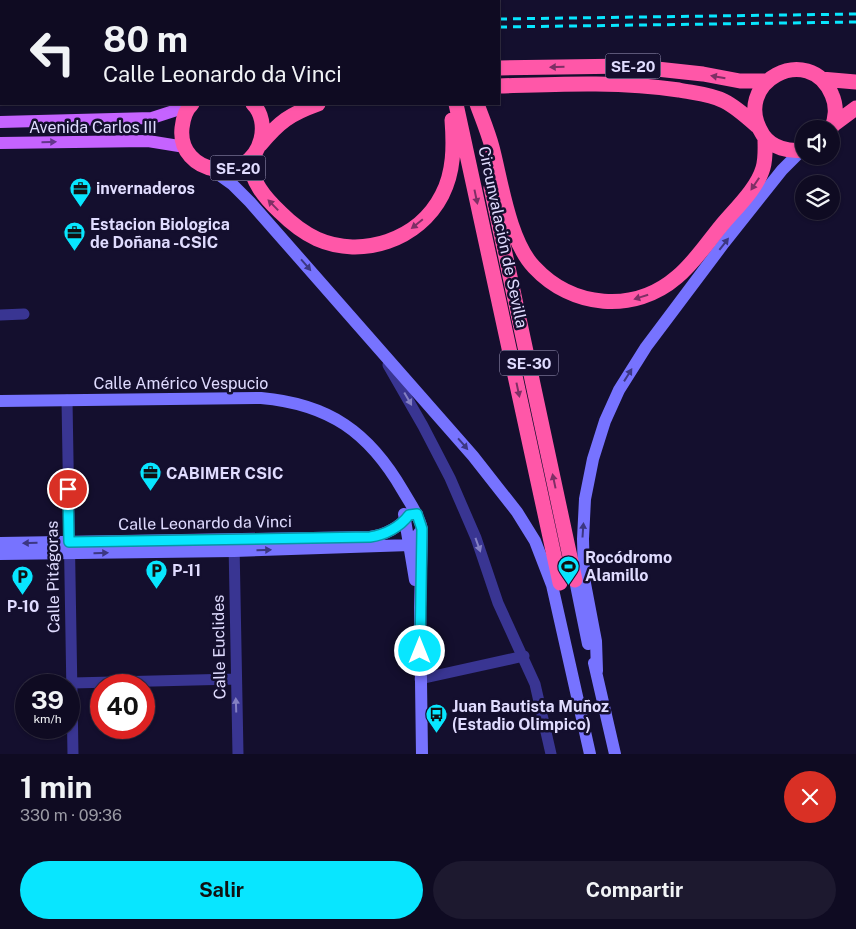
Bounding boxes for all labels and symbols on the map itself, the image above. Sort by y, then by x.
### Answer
road number: SE-20 [606,54,660,78]
one-way arrow [548,63,564,71]
one-way arrow [710,73,726,81]
street label: Avenida Carlos III [29,118,157,137]
one-way arrow [41,138,57,146]
street label: Circunvalación de Sevilla [474,144,532,330]
road number: SE-20 [210,156,266,180]
office icon: invernaderos [68,176,92,207]
one-way arrow [750,177,759,191]
place label: invernaderos [96,179,195,198]
one-way arrow [472,189,480,204]
one-way arrow [267,199,279,211]
place label: Estacion Biologica de Doñana -CSIC [90,215,230,252]
one-way arrow [411,219,424,230]
office icon: Estacion Biologica de Doñana -CSIC [62,221,86,252]
one-way arrow [718,238,729,251]
one-way arrow [300,259,312,271]
one-way arrow [634,293,649,301]
road number: SE-30 [500,350,558,376]
one-way arrow [623,369,633,382]
street label: Calle Américo Vespucio [94,374,268,393]
one-way arrow [514,382,522,397]
one-way arrow [403,392,412,405]
one-way arrow [458,438,469,451]
office icon: CABIMER CSIC [138,461,162,492]
place label: CABIMER CSIC [166,464,283,483]
pin [47,468,89,510]
one-way arrow [549,473,557,489]
street label: Calle Leonardo da Vinci [118,512,292,534]
street label: Calle Pitágoras [43,521,63,633]
one-way arrow [580,521,588,537]
one-way arrow [474,538,482,553]
one-way arrow [21,539,37,547]
one-way arrow [256,546,272,554]
one-way arrow [93,548,109,556]
place label: Rocódromo Alamillo [585,548,672,585]
sports icon: Rocódromo Alamillo [557,554,581,585]
parking icon: P-11 [144,558,168,589]
place label: P-11 [172,561,201,580]
parking icon: P-10 [11,565,35,596]
street label: Calle Euclides [209,594,229,700]
place label: P-10 [7,597,39,616]
position arrow [393,624,445,676]
speed limit sign: 40 [90,674,155,739]
one-way arrow [232,697,240,713]
place label: Juan Bautista Muñoz (Estadio Olimpico) [452,697,609,734]
bus stop icon: Juan Bautista Muñoz (Estadio Olimpico) [424,703,448,734]

